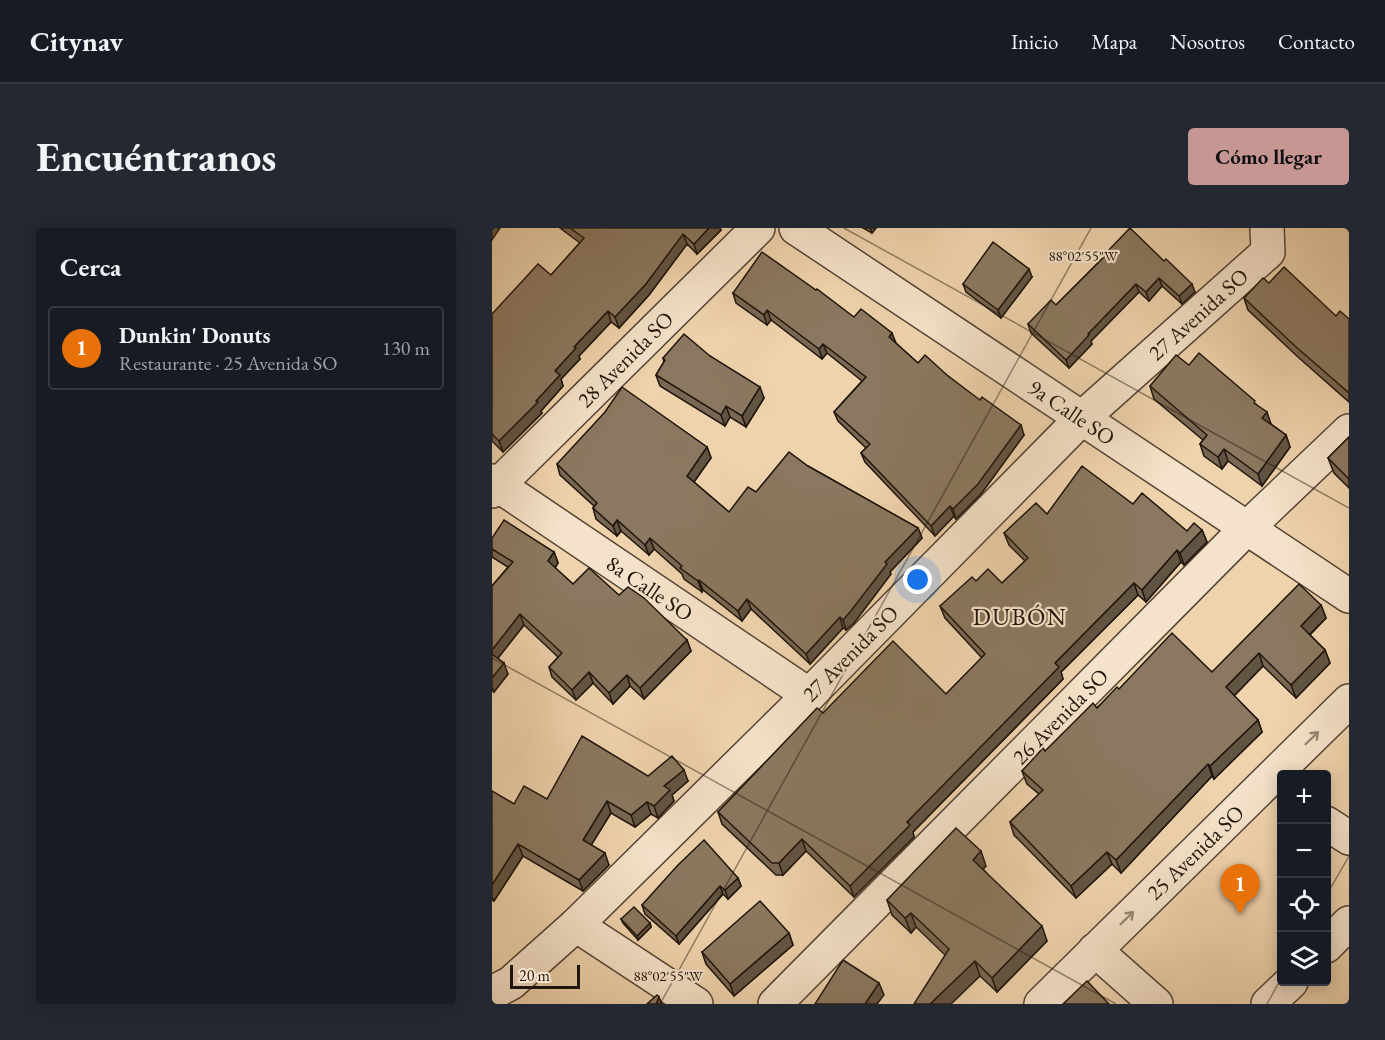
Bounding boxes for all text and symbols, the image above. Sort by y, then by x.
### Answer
text: Citynav [30,23,123,59]
text: Inicio [1011,28,1058,55]
text: Mapa [1091,28,1137,55]
text: Nosotros [1170,28,1245,55]
text: Contacto [1278,28,1355,55]
button: Cómo llegar [1188,128,1349,185]
text: Encuéntranos [36,129,276,184]
text: 88°02'55"W [1048,246,1118,265]
text: Cerca [60,250,121,284]
street label: 27 Avenida SO [1142,262,1255,367]
street label: 28 Avenida SO [571,305,680,414]
text: Dunkin' Donuts [119,321,270,350]
text: 1 [76,335,87,361]
text: 130 m [382,335,430,361]
text: Restaurante · 25 Avenida SO [119,350,337,376]
street label: 9a Calle SO [1023,373,1121,452]
street label: 8a Calle SO [601,549,699,628]
your location [903,565,932,594]
street label: 27 Avenida SO [796,599,905,708]
district label: DUBÓN [973,601,1067,632]
street label: 26 Avenida SO [1006,662,1115,771]
one-way arrow [1304,730,1319,745]
map controls [1277,770,1331,986]
button: + [1277,770,1331,824]
street label: 25 Avenida SO [1140,798,1250,906]
button: − [1277,824,1331,878]
pin: 1 [1220,864,1260,914]
button: locate [1277,878,1331,932]
one-way arrow [1120,911,1135,926]
button: layers [1277,932,1331,986]
scale bar [510,962,580,990]
text: 20 m [519,965,550,986]
text: 88°02'55"W [633,966,703,985]

